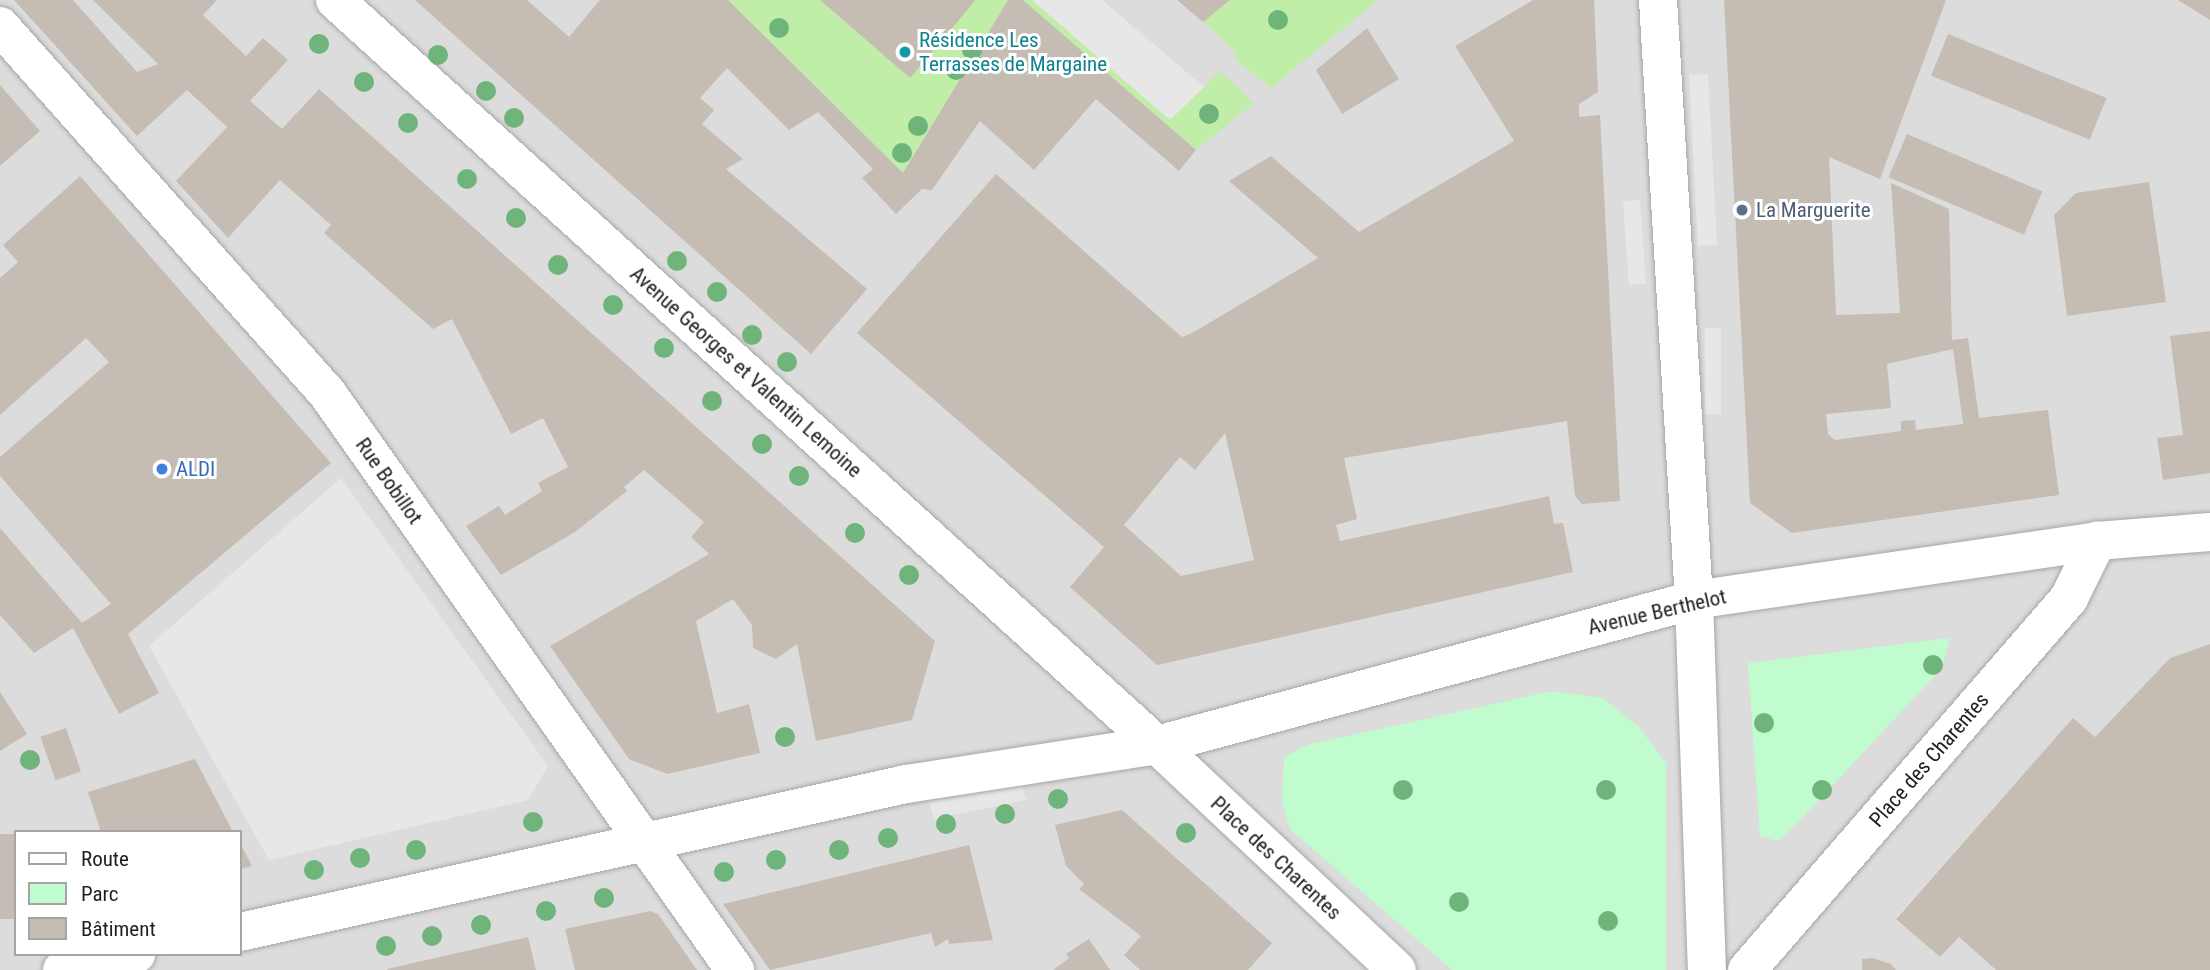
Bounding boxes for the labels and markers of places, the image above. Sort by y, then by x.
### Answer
place label: Résidence Les Terrasses de Margaine [919,27,1107,77]
marker: Résidence Les Terrasses de Margaine [897,44,913,60]
place label: La Marguerite [1756,197,1871,223]
marker: La Marguerite [1734,202,1750,218]
place label: ALDI [176,456,215,482]
marker: ALDI [154,461,170,477]

